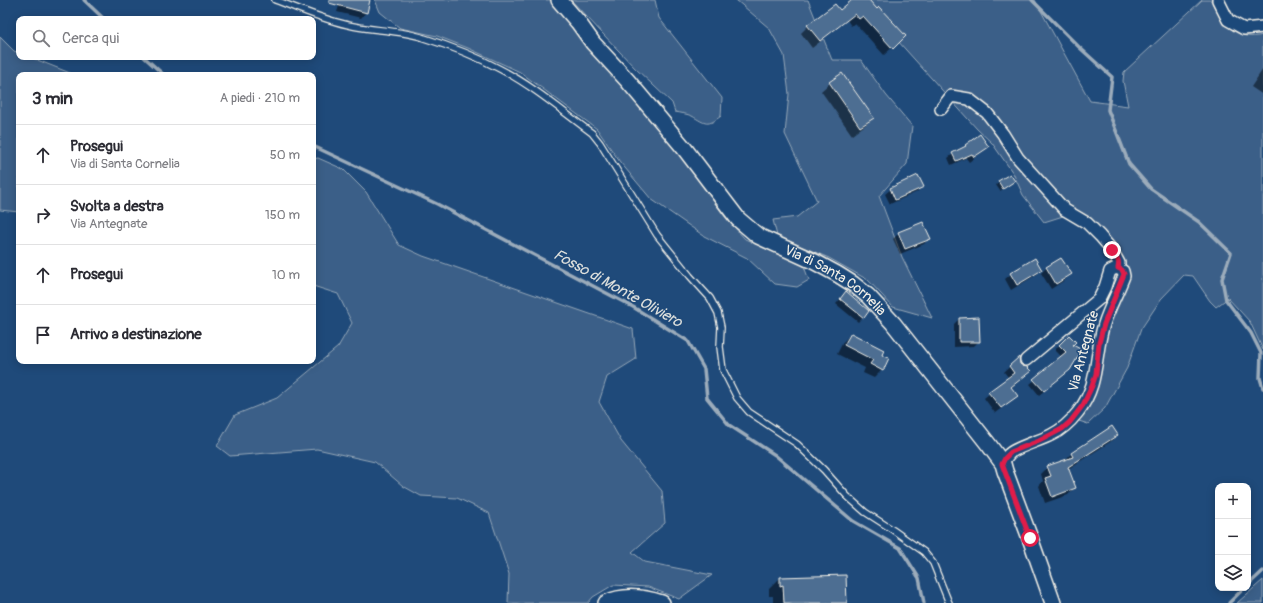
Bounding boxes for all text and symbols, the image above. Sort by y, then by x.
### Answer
search box [16,16,316,60]
icon: search [30,27,52,49]
text: Cerca qui [62,29,119,48]
text: 3 min [32,88,73,109]
text: A piedi · 210 m [220,90,300,106]
text: Prosegui [70,137,123,156]
icon: ahead [32,144,54,166]
text: 50 m [270,147,300,163]
text: Via di Santa Cornelia [70,156,180,172]
text: Svolta a destra [70,197,164,216]
icon: right [32,204,54,226]
text: 150 m [265,207,300,223]
text: Via Antegnate [70,216,147,232]
street label: Via di Santa Cornelia [782,241,890,319]
route end [1103,241,1121,259]
water label: Fosso di Monte Oliviero [550,245,686,332]
icon: ahead [32,264,54,286]
text: Prosegui [70,265,123,284]
text: 10 m [272,267,300,283]
street label: Via Antegnate [1064,309,1103,394]
icon: arrive [32,324,54,346]
text: Arrivo a destinazione [70,325,202,344]
map controls [1215,483,1251,591]
button: + [1215,483,1251,519]
button: − [1215,519,1251,555]
route start [1021,529,1039,547]
button: layers [1215,555,1251,591]

